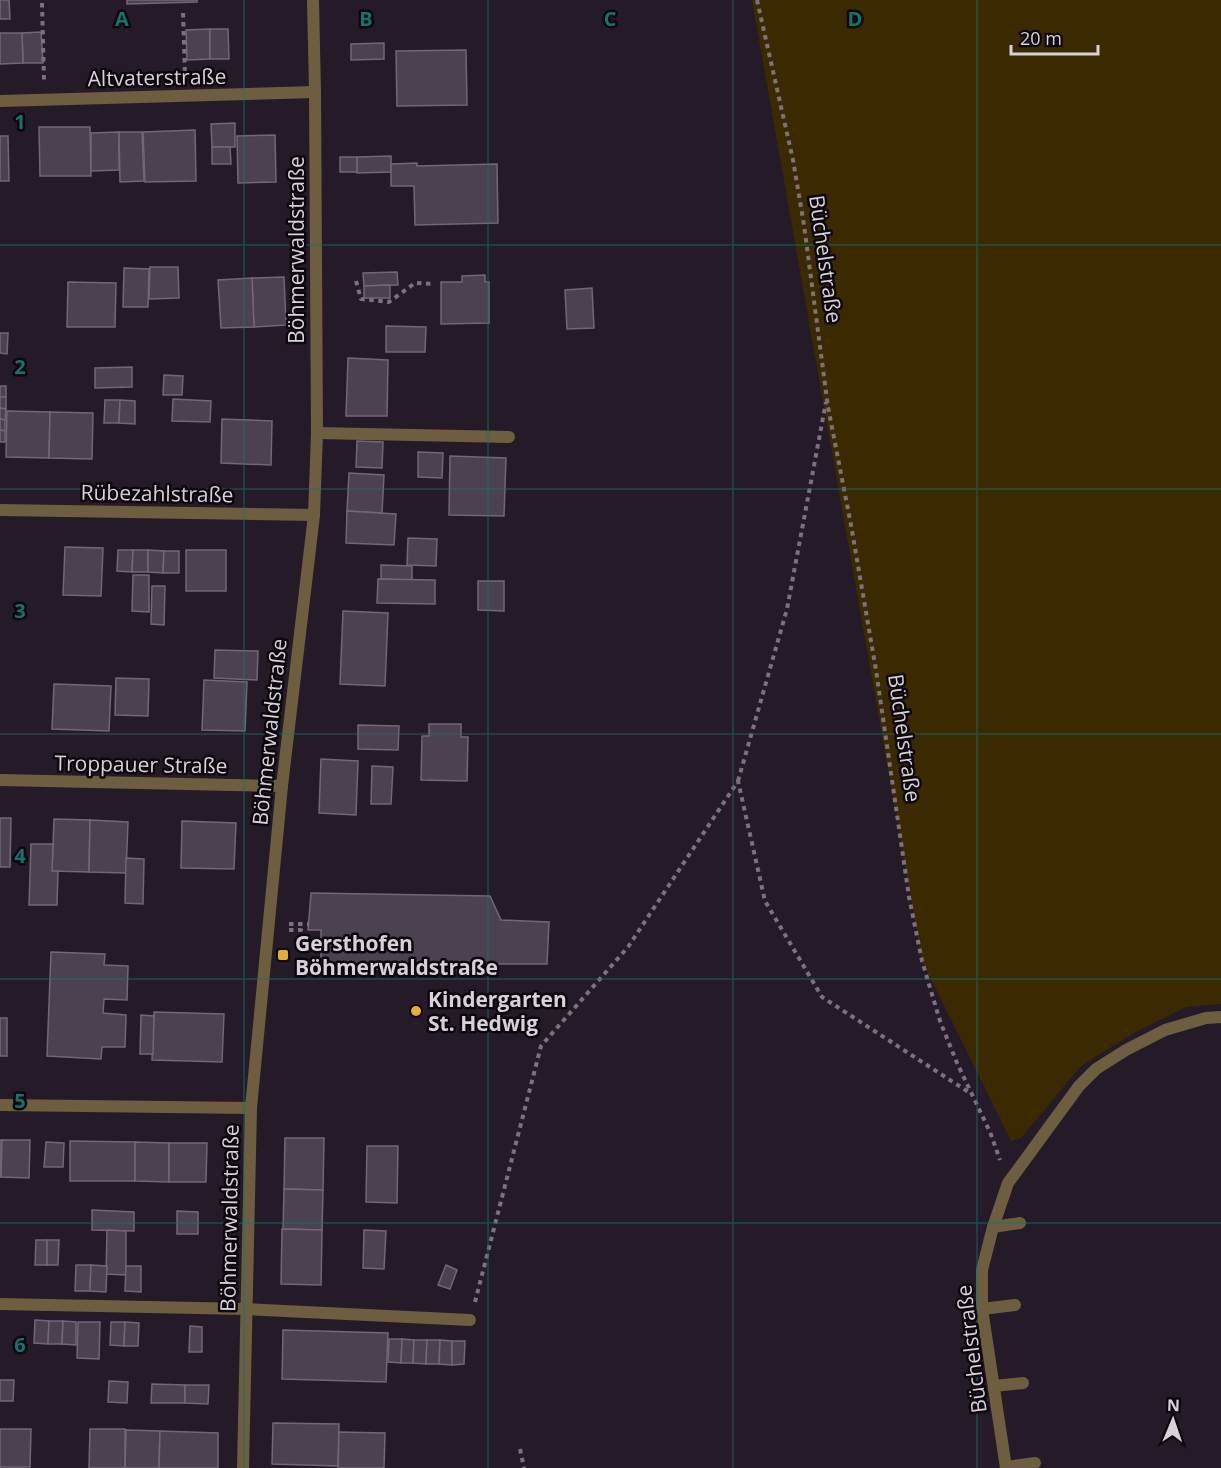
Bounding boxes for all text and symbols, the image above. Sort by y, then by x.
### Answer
text: A [115,5,129,32]
text: B [359,5,373,32]
text: C [604,5,617,32]
text: D [848,5,862,32]
scale bar [1011,18,1098,56]
text: 20 m [1020,26,1062,50]
street label: Altvaterstraße [87,62,227,92]
text: 1 [14,108,26,135]
street label: Böhmerwaldstraße [282,156,310,344]
street label: Büchelstraße [803,193,849,325]
text: 2 [14,353,26,380]
street label: Rübezahlstraße [80,478,234,508]
text: 3 [14,597,26,624]
street label: Böhmerwaldstraße [245,637,293,827]
street label: Büchelstraße [882,672,928,804]
street label: Troppauer Straße [54,748,228,780]
text: 4 [14,842,26,869]
place label: Gersthofen Böhmerwaldstraße [295,929,498,981]
marker: Gersthofen Böhmerwaldstraße [276,948,290,962]
place label: Kindergarten St. Hedwig [428,985,567,1037]
marker: Kindergarten St. Hedwig [409,1004,423,1018]
text: 5 [14,1087,26,1114]
street label: Böhmerwaldstraße [213,1124,245,1312]
street label: Büchelstraße [949,1283,993,1415]
text: 6 [14,1331,26,1358]
north arrow [1143,1390,1203,1450]
text: N [1167,1394,1180,1416]

